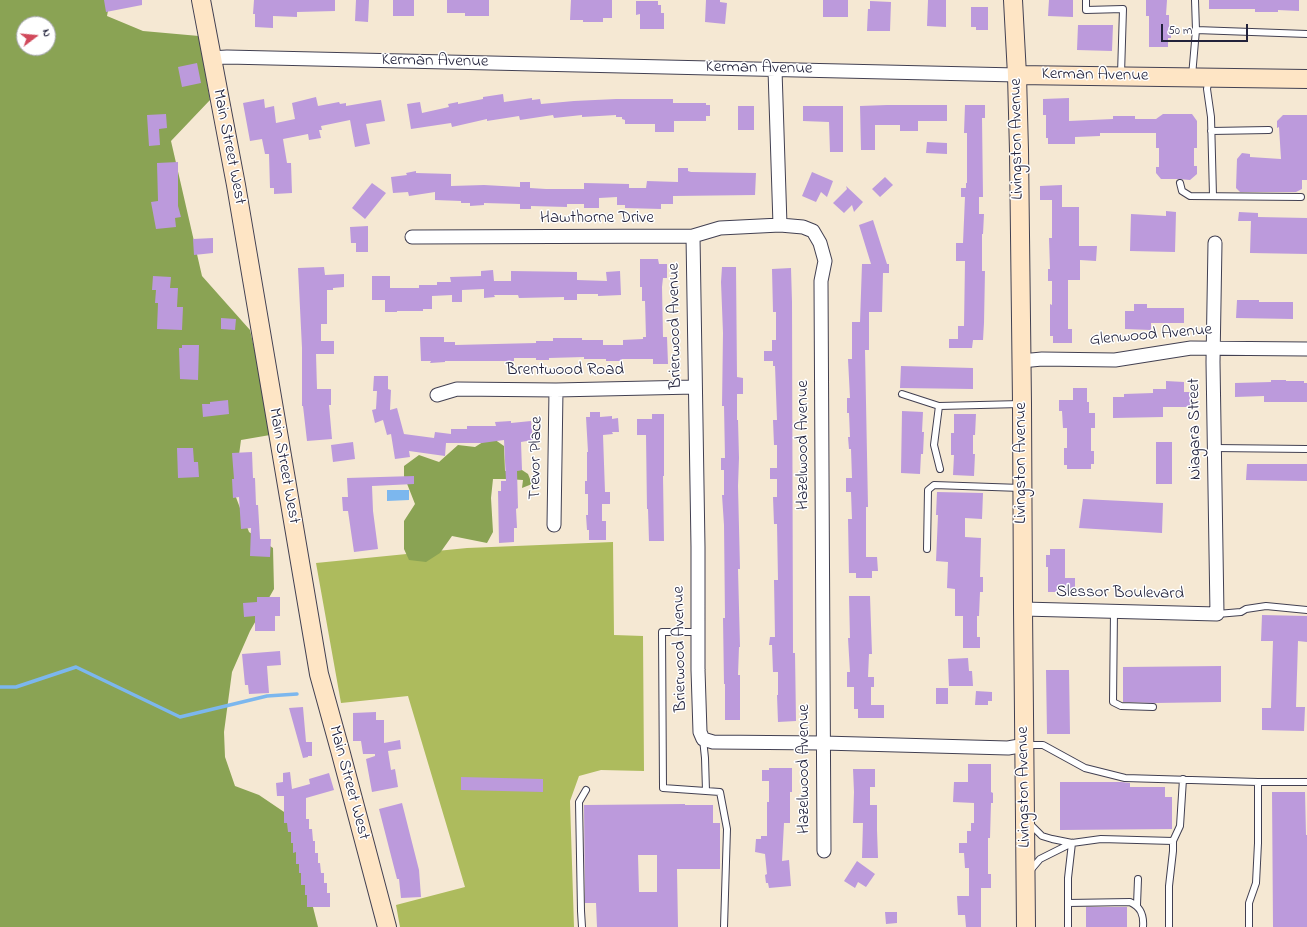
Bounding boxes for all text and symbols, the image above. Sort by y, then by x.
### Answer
north arrow [16,16,56,56]
scale bar [1163,16,1250,42]
text: 50 m [1168,22,1192,40]
text: N [38,27,55,39]
street label: Kerman Avenue [381,51,489,73]
street label: Kerman Avenue [705,58,813,80]
street label: Kerman Avenue [1041,65,1149,87]
street label: Livingston Avenue [1007,78,1029,200]
street label: Main Street West [207,87,249,207]
street label: Hawthorne Drive [540,209,654,229]
street label: Brierwood Avenue [665,263,687,389]
street label: Glenwood Avenue [1089,320,1213,352]
street label: Brentwood Road [506,361,624,381]
street label: Niagara Street [1185,378,1207,480]
street label: Hazelwood Avenue [794,380,814,510]
street label: Livingston Avenue [1012,402,1032,524]
street label: Main Street West [263,406,303,526]
street label: Trevor Place [526,416,548,500]
street label: Slessor Boulevard [1056,583,1184,605]
street label: Brierwood Avenue [670,586,692,712]
street label: Hazelwood Avenue [795,704,815,834]
street label: Main Street West [323,724,373,842]
street label: Livingston Avenue [1014,726,1036,848]

